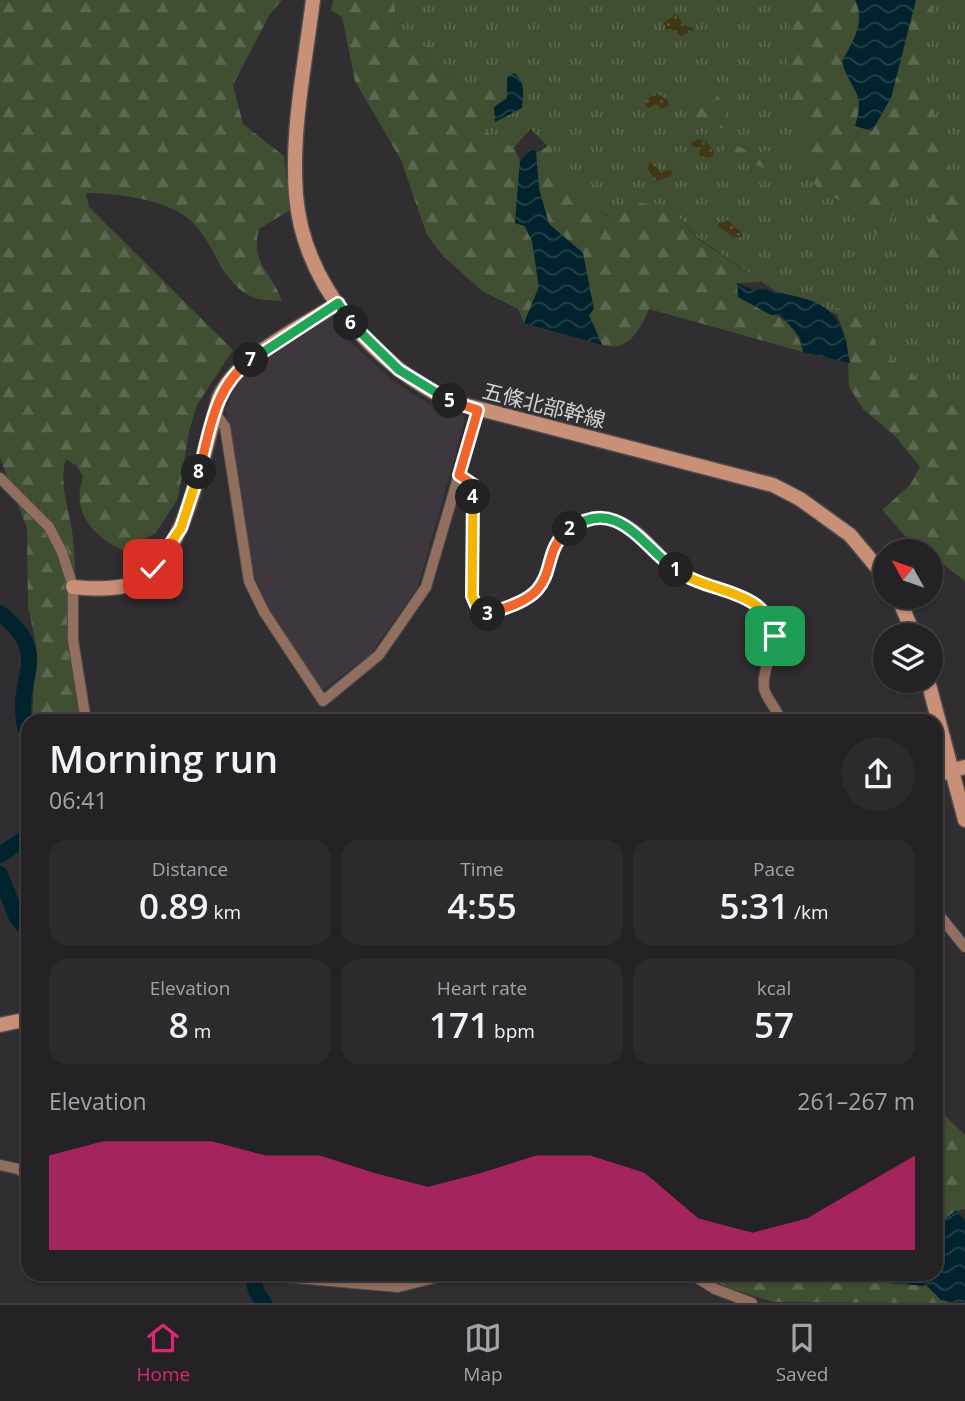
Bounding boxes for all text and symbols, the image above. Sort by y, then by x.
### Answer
pin: 6 [334,306,368,340]
text: 6 [345,309,356,335]
pin: 7 [233,342,268,378]
text: 7 [245,346,256,372]
street label: 五條北部幹線 [479,376,609,434]
pin: 5 [433,384,468,418]
text: 5 [444,387,455,413]
pin: 8 [182,454,216,490]
text: 8 [193,458,204,484]
pin: 4 [456,480,490,514]
text: 4 [467,483,478,509]
pin: 2 [552,512,588,546]
text: 2 [564,515,575,541]
pin [123,539,183,599]
north arrow [873,539,943,609]
map controls [873,539,943,693]
icon: check [134,550,172,588]
pin: 1 [658,552,694,588]
text: 1 [670,556,681,582]
pin: 3 [470,596,505,632]
text: 3 [482,600,493,626]
pin [745,606,805,666]
icon: arrive [756,617,794,655]
button: layers [873,623,943,693]
text: Morning run [49,732,278,784]
button: share [841,737,915,811]
text: 06:41 [49,784,108,816]
text: Distance [152,856,228,882]
text: Time [460,856,504,882]
text: Pace [753,856,795,882]
text: 0.89 [139,882,209,929]
text: 4:55 [447,882,517,929]
text: 5:31 [719,882,789,929]
text: km [209,899,241,925]
text: /km [789,899,829,925]
text: Elevation [150,975,230,1001]
text: Heart rate [437,975,527,1001]
text: kcal [757,975,791,1001]
text: 8 [169,1001,189,1048]
text: 171 [429,1001,489,1048]
text: 57 [754,1001,794,1048]
text: m [189,1018,211,1044]
text: bpm [489,1018,535,1044]
text: Elevation [49,1085,147,1117]
text: 261–267 m [797,1085,915,1117]
tab: Home [137,1319,190,1387]
tab: Map [463,1319,503,1387]
tab: Saved [776,1319,828,1387]

